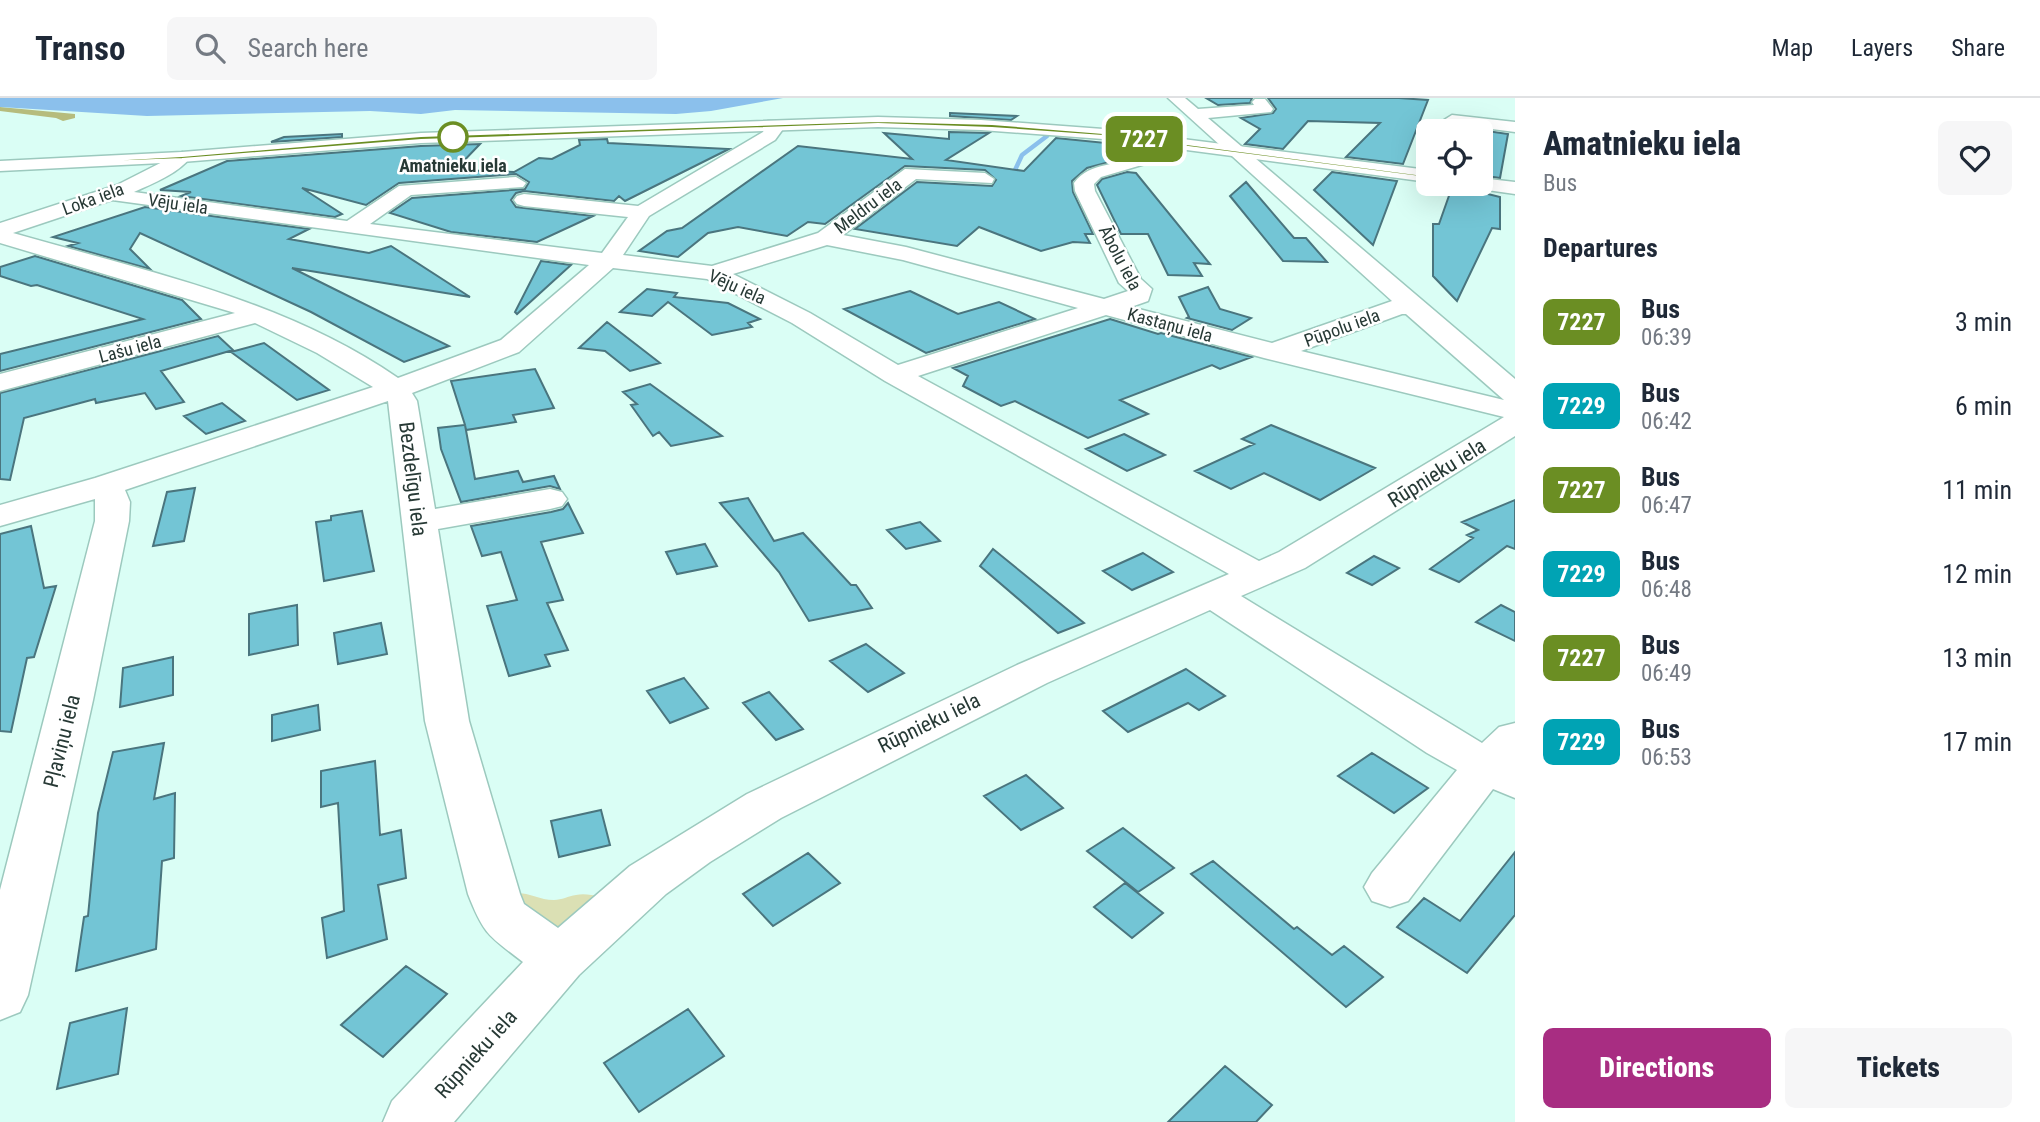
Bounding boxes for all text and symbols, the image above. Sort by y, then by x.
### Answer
search box [167,17,657,80]
text: Transo [35,29,125,68]
icon: search [191,29,229,67]
text: Search here [247,33,368,63]
text: Map [1772,34,1813,62]
text: Layers [1851,34,1913,62]
text: Share [1951,34,2005,62]
line badge: 7227 [1095,116,1193,162]
map controls [1416,119,1493,196]
button: locate [1416,119,1493,196]
button: heart [1938,121,2012,195]
marker: Amatnieku iela [438,122,468,152]
text: Amatnieku iela [1543,124,1741,163]
text: 7227 [1120,125,1168,153]
place label: Amatnieku iela [399,155,507,176]
text: Bus [1543,170,1577,197]
street label: Meldru iela [830,174,905,238]
street label: Loka iela [59,178,126,219]
street label: Vēju iela [147,189,209,218]
street label: Ābolu iela [1095,222,1146,294]
text: Departures [1543,233,1658,263]
street label: Vēju iela [705,265,769,308]
text: Bus [1641,294,1680,324]
street label: Kastaņu iela [1125,303,1215,347]
street label: Pūpolu iela [1301,304,1382,351]
text: 3 min [1955,307,2012,337]
text: 7227 [1557,308,1606,336]
text: 06:39 [1641,324,1692,351]
street label: Lašu iela [96,330,163,367]
text: Bus [1641,378,1680,408]
text: 6 min [1955,391,2012,421]
text: 7229 [1557,392,1606,420]
text: 06:42 [1641,408,1692,435]
street label: Bezdelīgu iela [394,420,432,538]
street label: Rūpnieku iela [1384,434,1490,512]
text: Bus [1641,462,1680,492]
text: 11 min [1942,475,2012,505]
text: 7227 [1557,476,1606,504]
text: 06:47 [1641,492,1692,519]
text: Bus [1641,546,1680,576]
text: 12 min [1942,559,2012,589]
text: 7229 [1557,560,1606,588]
text: 06:48 [1641,576,1692,603]
text: Bus [1641,630,1680,660]
text: 13 min [1942,643,2012,673]
text: 7227 [1557,644,1606,672]
text: 06:49 [1641,660,1692,687]
street label: Rūpnieku iela [874,688,984,758]
street label: Pļaviņu iela [39,692,85,790]
text: Bus [1641,714,1680,744]
text: 17 min [1942,727,2012,757]
text: 7229 [1557,728,1606,756]
text: 06:53 [1641,744,1692,771]
street label: Rūpnieku iela [430,1005,522,1103]
button: Directions [1543,1028,1771,1108]
button: Tickets [1785,1028,2012,1108]

